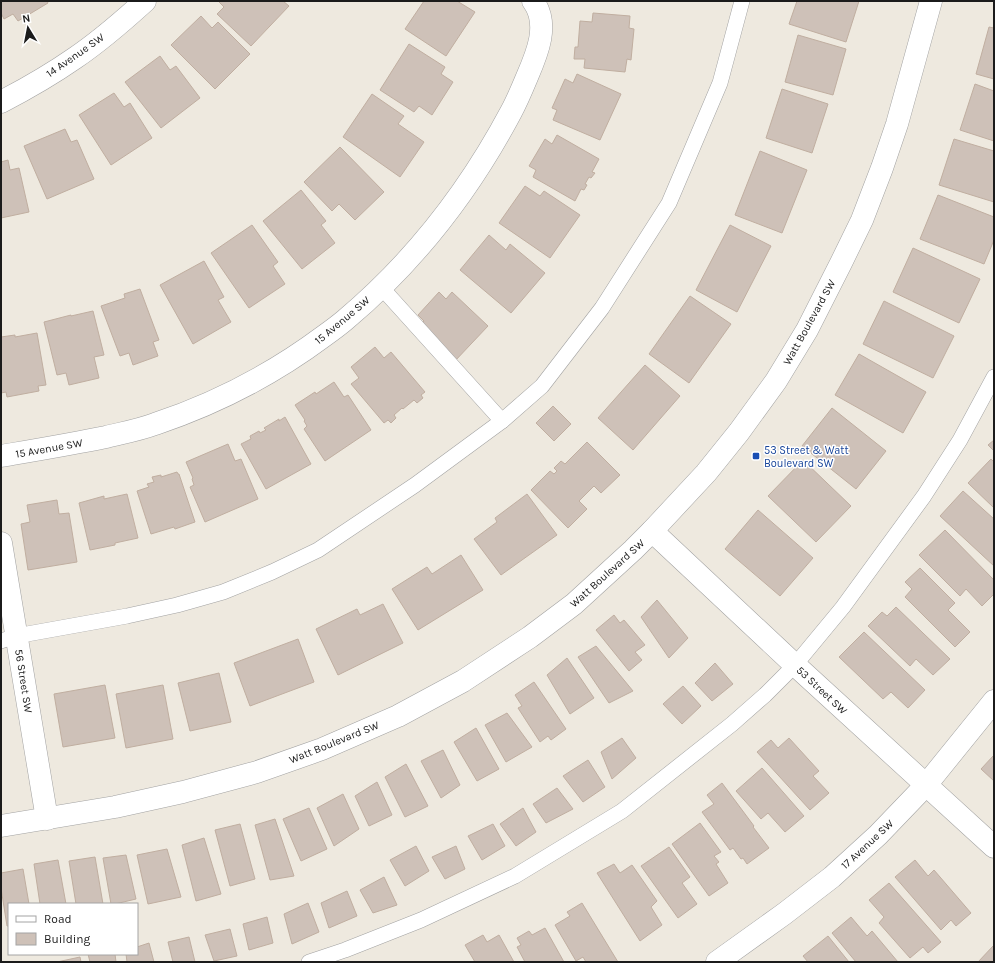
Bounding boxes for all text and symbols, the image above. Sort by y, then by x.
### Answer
north arrow [8,8,48,48]
text: N [21,12,31,26]
street label: 14 Avenue SW [44,31,107,80]
street label: Watt Boulevard SW [781,277,838,367]
street label: 15 Avenue SW [312,294,373,347]
street label: 15 Avenue SW [15,436,84,461]
place label: 53 Street & Watt Boulevard SW [764,444,849,470]
marker: 53 Street & Watt Boulevard SW [751,451,761,461]
street label: Watt Boulevard SW [567,536,647,610]
street label: 56 Street SW [12,648,35,714]
street label: 53 Street SW [794,664,850,717]
street label: Watt Boulevard SW [287,718,381,766]
street label: 17 Avenue SW [839,817,896,872]
legend [8,903,138,955]
text: Road [44,912,72,926]
text: Building [44,932,91,946]

